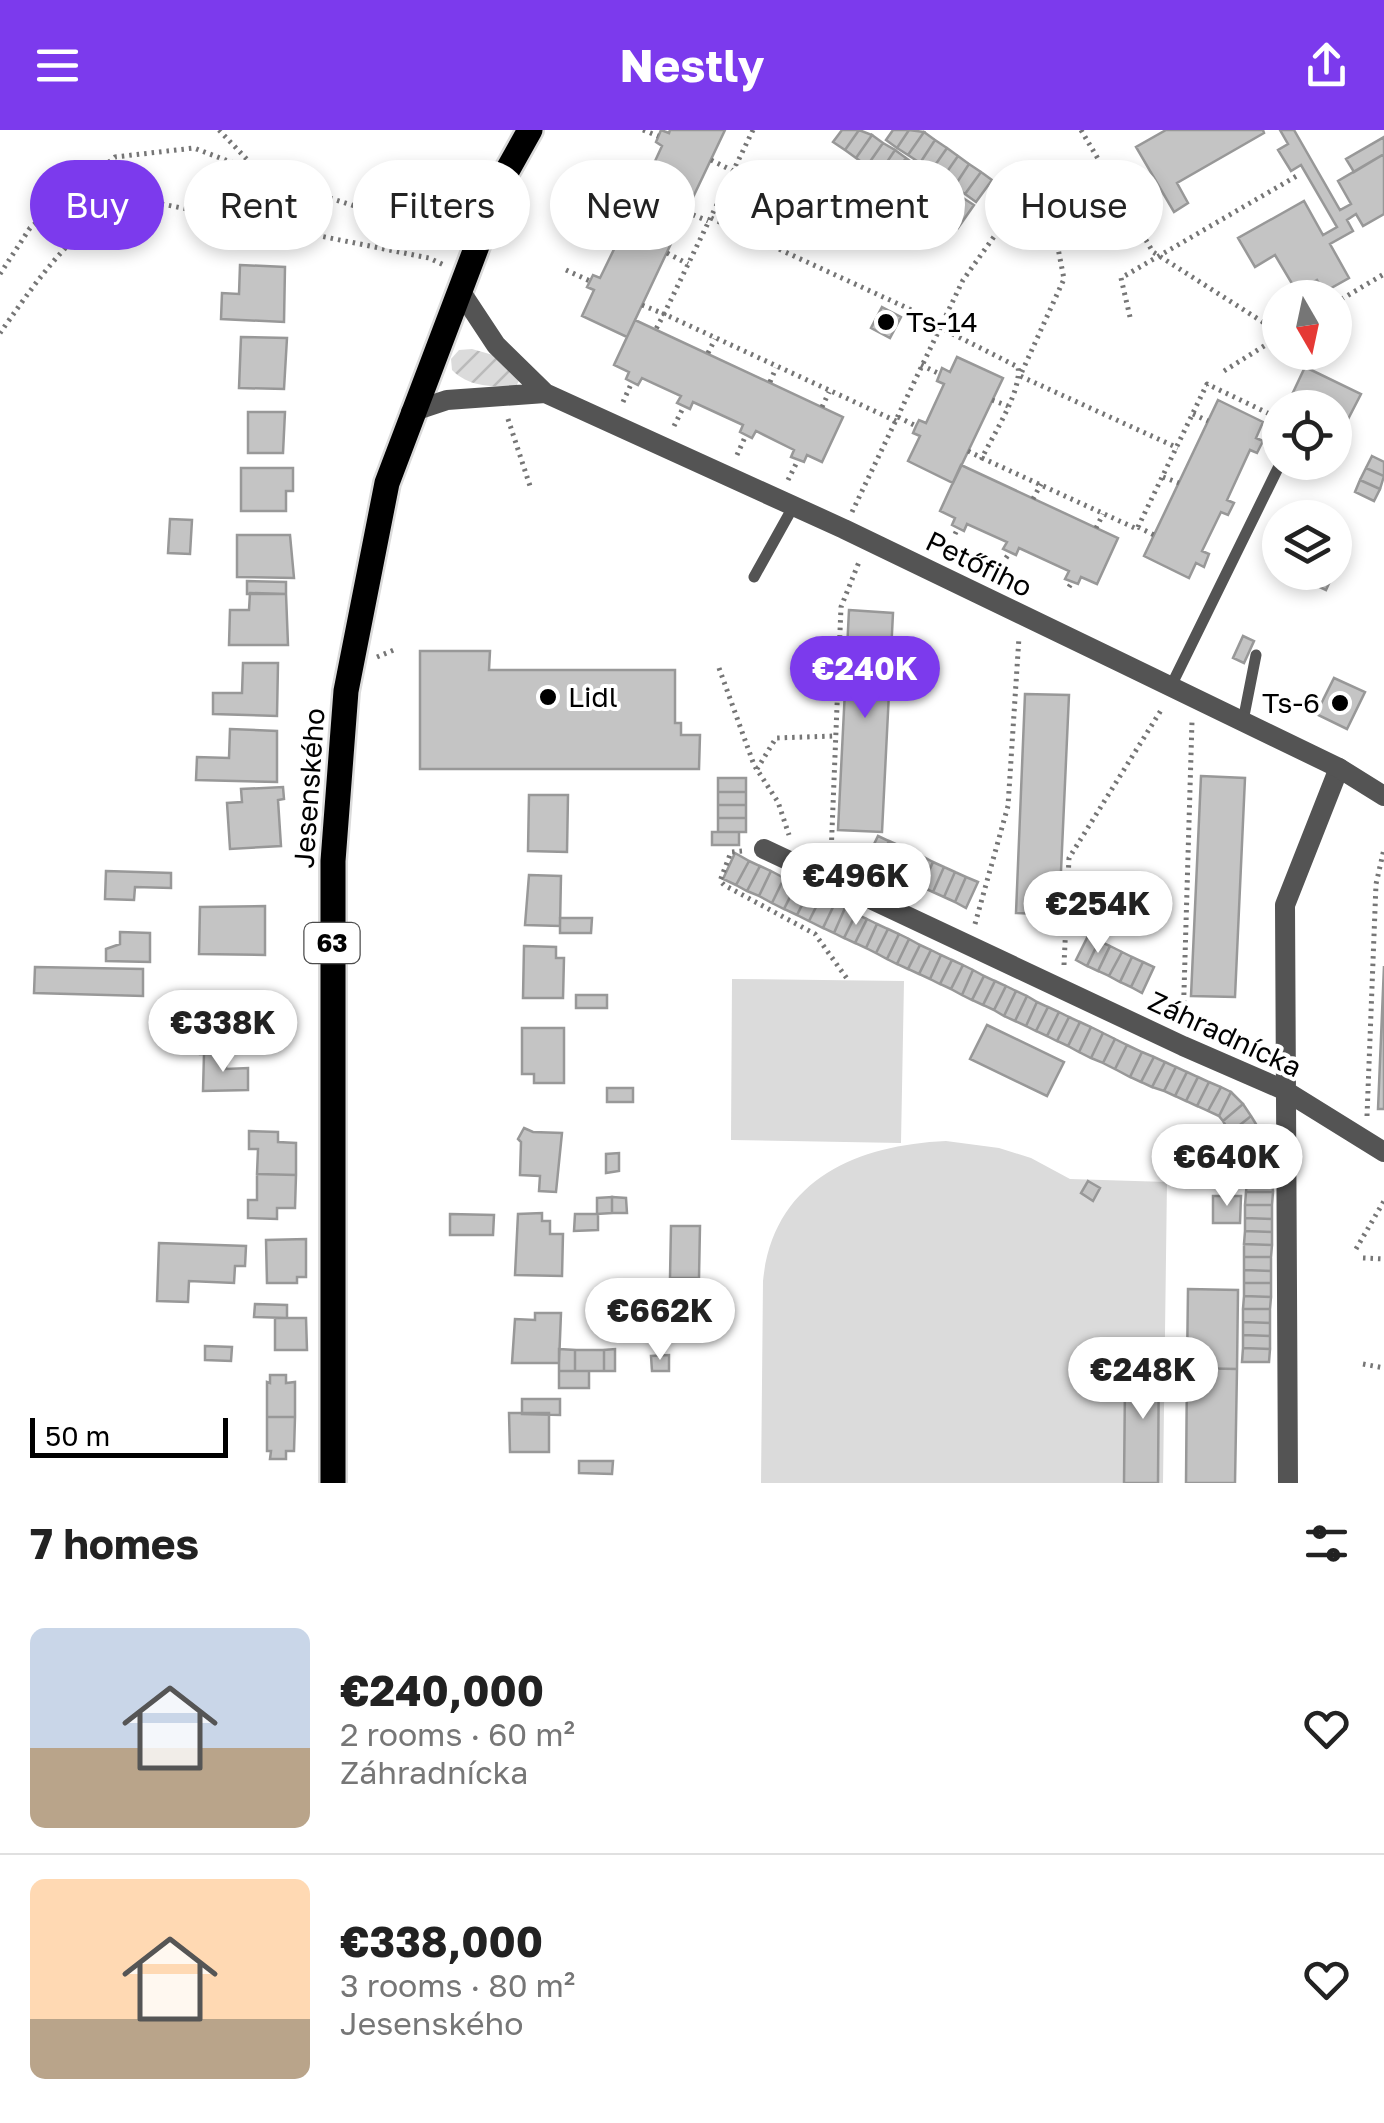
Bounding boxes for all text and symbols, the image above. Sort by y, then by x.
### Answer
icon: menu [30,38,85,93]
text: Nestly [620,38,764,92]
icon: share [1299,38,1354,93]
chip: Buy [30,160,164,250]
chip: Rent [184,160,333,250]
chip: Filters [353,160,530,250]
chip: New [550,160,695,250]
chip: Apartment [715,160,965,250]
chip: House [985,160,1163,250]
north arrow [1262,280,1352,370]
map controls [1262,280,1352,590]
place label: Ts-14 [906,305,978,338]
marker: Ts-14 [875,311,897,333]
button: locate [1262,390,1352,480]
button: layers [1262,500,1352,590]
street label: Petőfiho [921,524,1038,603]
pin: €240K [795,636,935,721]
text: €240K [812,649,918,687]
place label: Lidl [568,680,618,713]
marker: Lidl [537,686,559,708]
place label: Ts-6 [1262,686,1320,719]
marker: Ts-6 [1329,692,1351,714]
street label: Jesenského [286,707,331,869]
pin: €496K [786,843,926,928]
text: €496K [803,856,909,894]
pin: €254K [1028,871,1168,956]
text: €254K [1046,884,1150,922]
road number: 63 [304,923,360,963]
street label: Záhradnícka [1144,984,1307,1083]
pin: €338K [153,990,293,1075]
text: €338K [170,1003,276,1041]
pin: €640K [1157,1124,1297,1209]
text: €640K [1174,1137,1280,1175]
pin: €662K [590,1278,730,1363]
text: €662K [607,1291,713,1329]
pin: €248K [1073,1337,1213,1422]
text: €248K [1090,1350,1196,1388]
scale bar [30,1413,228,1458]
text: 50 m [45,1419,110,1452]
icon: filters [1299,1516,1354,1571]
text: 7 homes [30,1518,199,1568]
text: €240,000 [340,1665,544,1715]
icon: home [110,1668,230,1788]
icon: heart [1299,1701,1354,1756]
text: 2 rooms · 60 m² [340,1715,575,1753]
text: Záhradnícka [340,1753,528,1791]
text: €338,000 [340,1916,543,1966]
icon: home [110,1919,230,2039]
icon: heart [1299,1952,1354,2007]
text: 3 rooms · 80 m² [340,1966,575,2004]
text: Jesenského [340,2004,523,2042]

